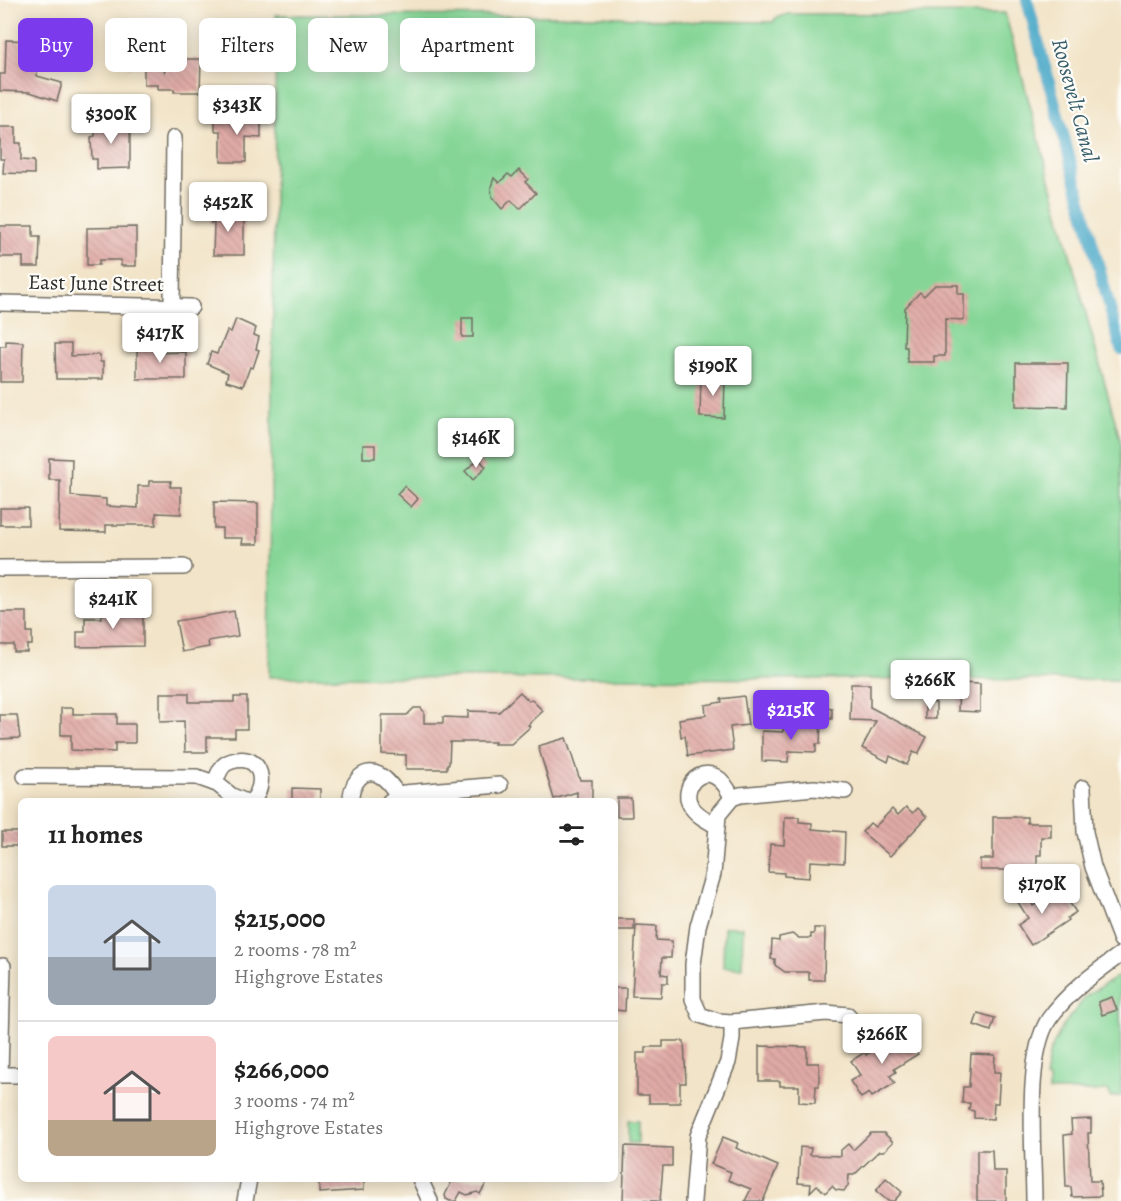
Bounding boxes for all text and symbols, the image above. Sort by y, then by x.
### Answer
chip: Buy [18,18,93,72]
chip: Rent [105,18,187,72]
chip: Filters [199,18,296,72]
chip: New [308,18,388,72]
chip: Apartment [400,18,535,72]
water label: Roosevelt Canal [1044,35,1106,166]
pin: $343K [195,85,279,136]
text: $343K [212,91,262,118]
pin: $300K [69,94,153,145]
text: $300K [85,100,137,127]
pin: $452K [186,182,270,233]
text: $452K [203,188,253,215]
street label: East June Street [28,268,164,298]
pin: $417K [118,313,202,364]
text: $417K [136,319,184,346]
pin: $190K [671,346,755,397]
text: $190K [689,352,737,379]
pin: $146K [434,418,518,469]
text: $146K [452,424,500,451]
pin: $241K [71,579,155,630]
text: $241K [89,585,137,612]
pin: $266K [888,660,972,711]
text: $266K [905,666,955,693]
pin: $215K [749,690,833,741]
text: $215K [767,696,815,723]
text: 11 homes [48,817,143,852]
icon: filters [555,818,588,851]
pin: $170K [1000,864,1084,915]
text: $170K [1018,870,1066,897]
text: $215,000 [234,901,325,936]
icon: home [96,909,168,981]
text: 2 rooms · 78 m² [234,936,357,963]
text: Highgrove Estates [234,963,383,990]
pin: $266K [840,1014,924,1065]
text: $266K [857,1020,907,1047]
text: $266,000 [234,1052,329,1087]
icon: home [96,1060,168,1132]
text: 3 rooms · 74 m² [234,1087,355,1114]
text: Highgrove Estates [234,1114,383,1141]

